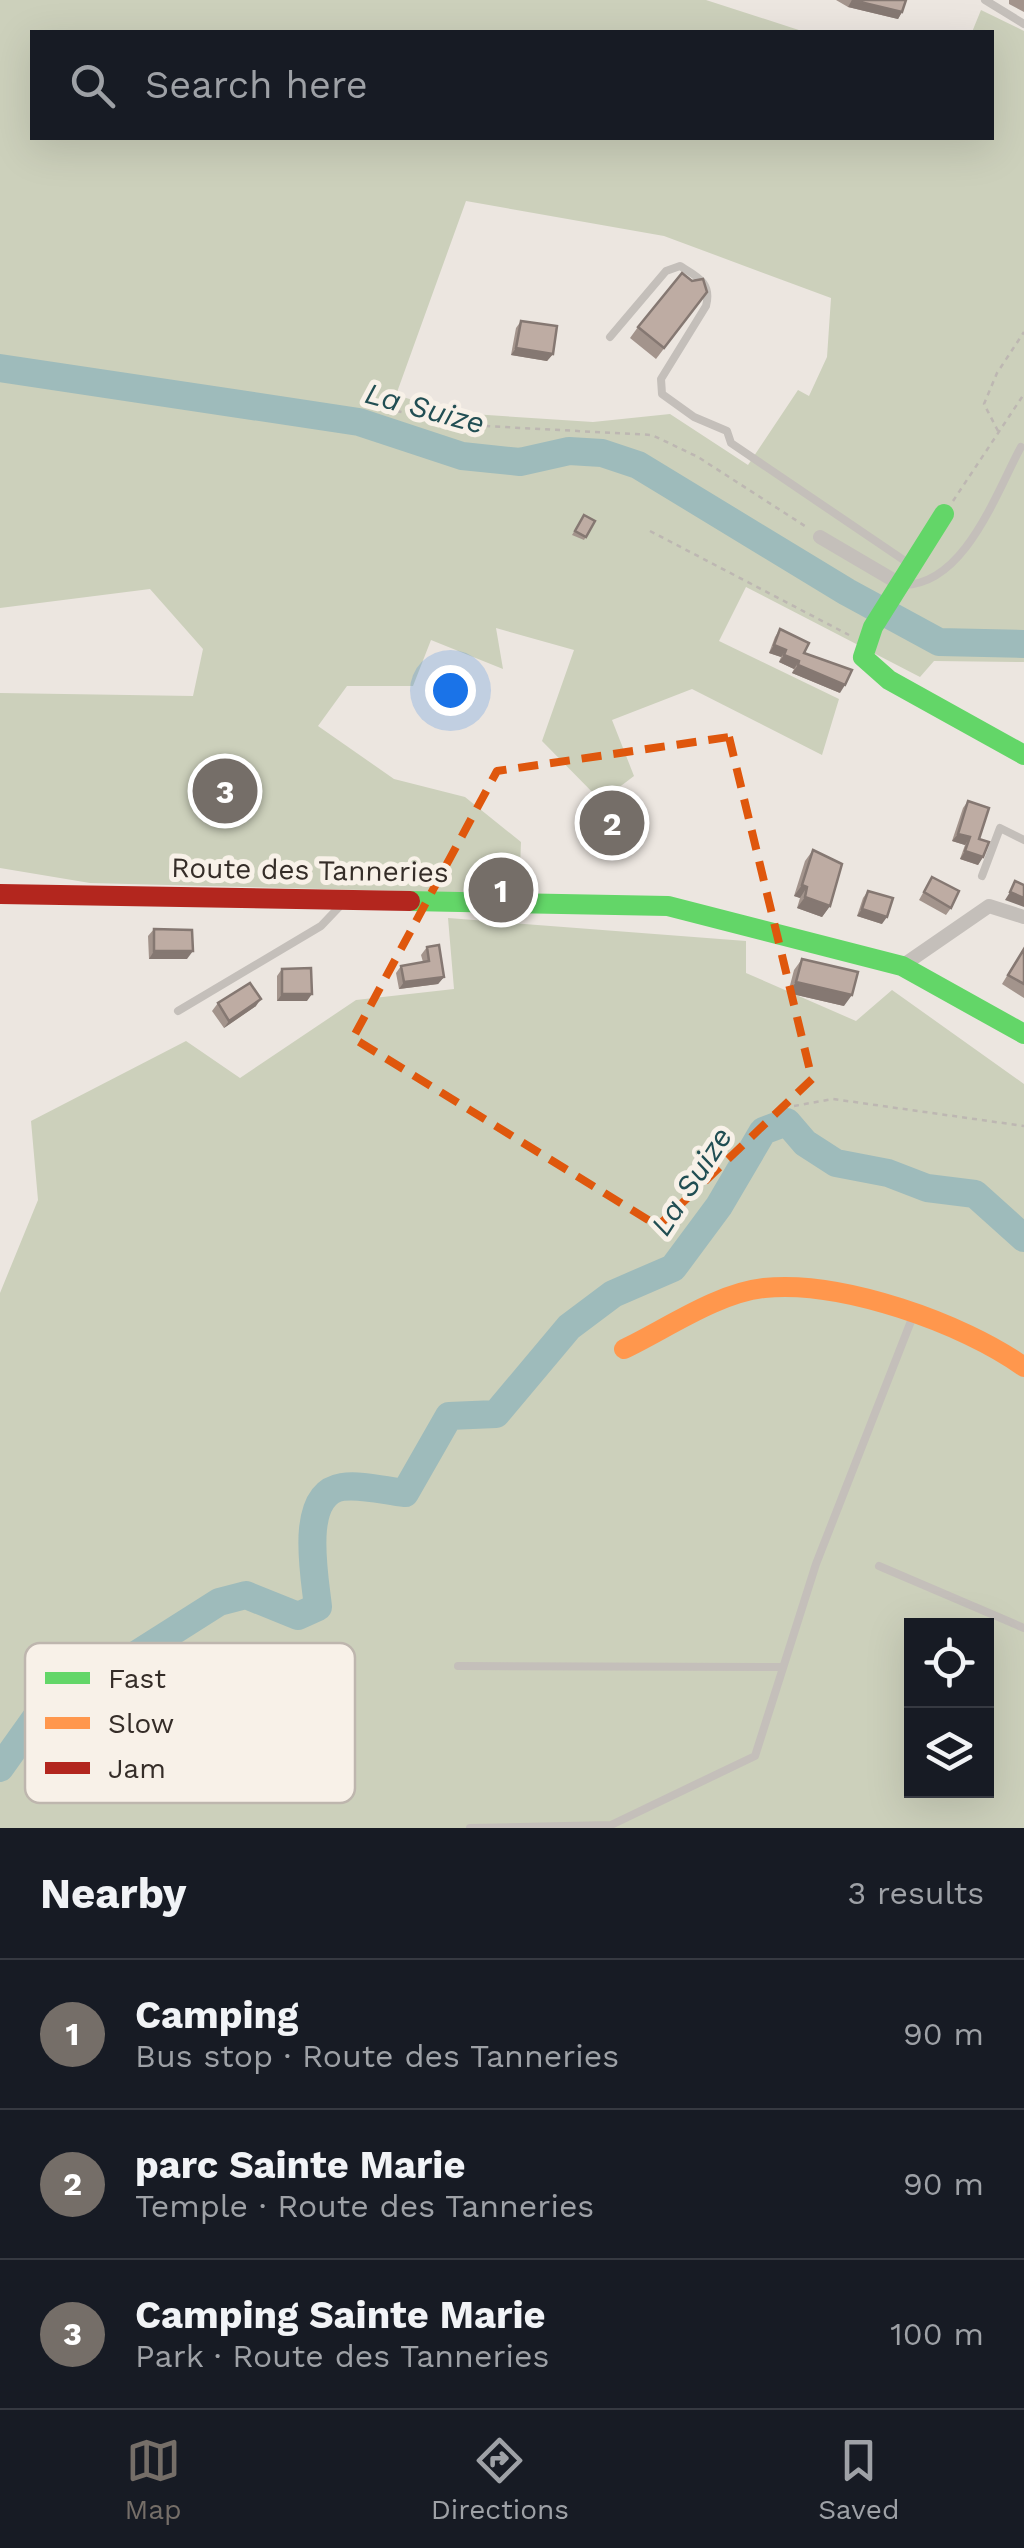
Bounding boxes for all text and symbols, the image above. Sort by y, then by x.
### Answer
search box [30,30,994,140]
icon: search [65,58,120,113]
text: Search here [145,63,368,107]
water label: La Suize [361,375,489,441]
your location [425,665,476,716]
pin: 3 [192,754,258,828]
pin: 2 [580,786,644,860]
street label: Route des Tanneries [171,851,449,889]
pin: 1 [468,852,534,928]
water label: La Suize [643,1120,739,1242]
map controls [904,1618,994,1798]
button: locate [904,1618,994,1708]
legend [25,1643,355,1803]
text: Fast [108,1662,166,1695]
text: Slow [108,1707,174,1740]
button: layers [904,1708,994,1798]
text: Jam [108,1752,166,1785]
text: Nearby [40,1869,187,1918]
text: 3 results [847,1874,984,1912]
text: Camping [135,1993,298,2037]
text: 1 [66,2015,79,2053]
text: 90 m [903,2015,984,2053]
text: Bus stop · Route des Tanneries [135,2037,619,2075]
text: parc Sainte Marie [135,2143,465,2187]
text: 2 [63,2165,82,2203]
text: 90 m [903,2165,984,2203]
text: Temple · Route des Tanneries [135,2187,594,2225]
text: Camping Sainte Marie [135,2293,545,2337]
text: 3 [63,2315,82,2353]
text: 100 m [890,2315,984,2353]
text: Park · Route des Tanneries [135,2337,549,2375]
tab: Map [125,2433,182,2526]
tab: Directions [431,2433,569,2526]
tab: Saved [818,2433,899,2526]

